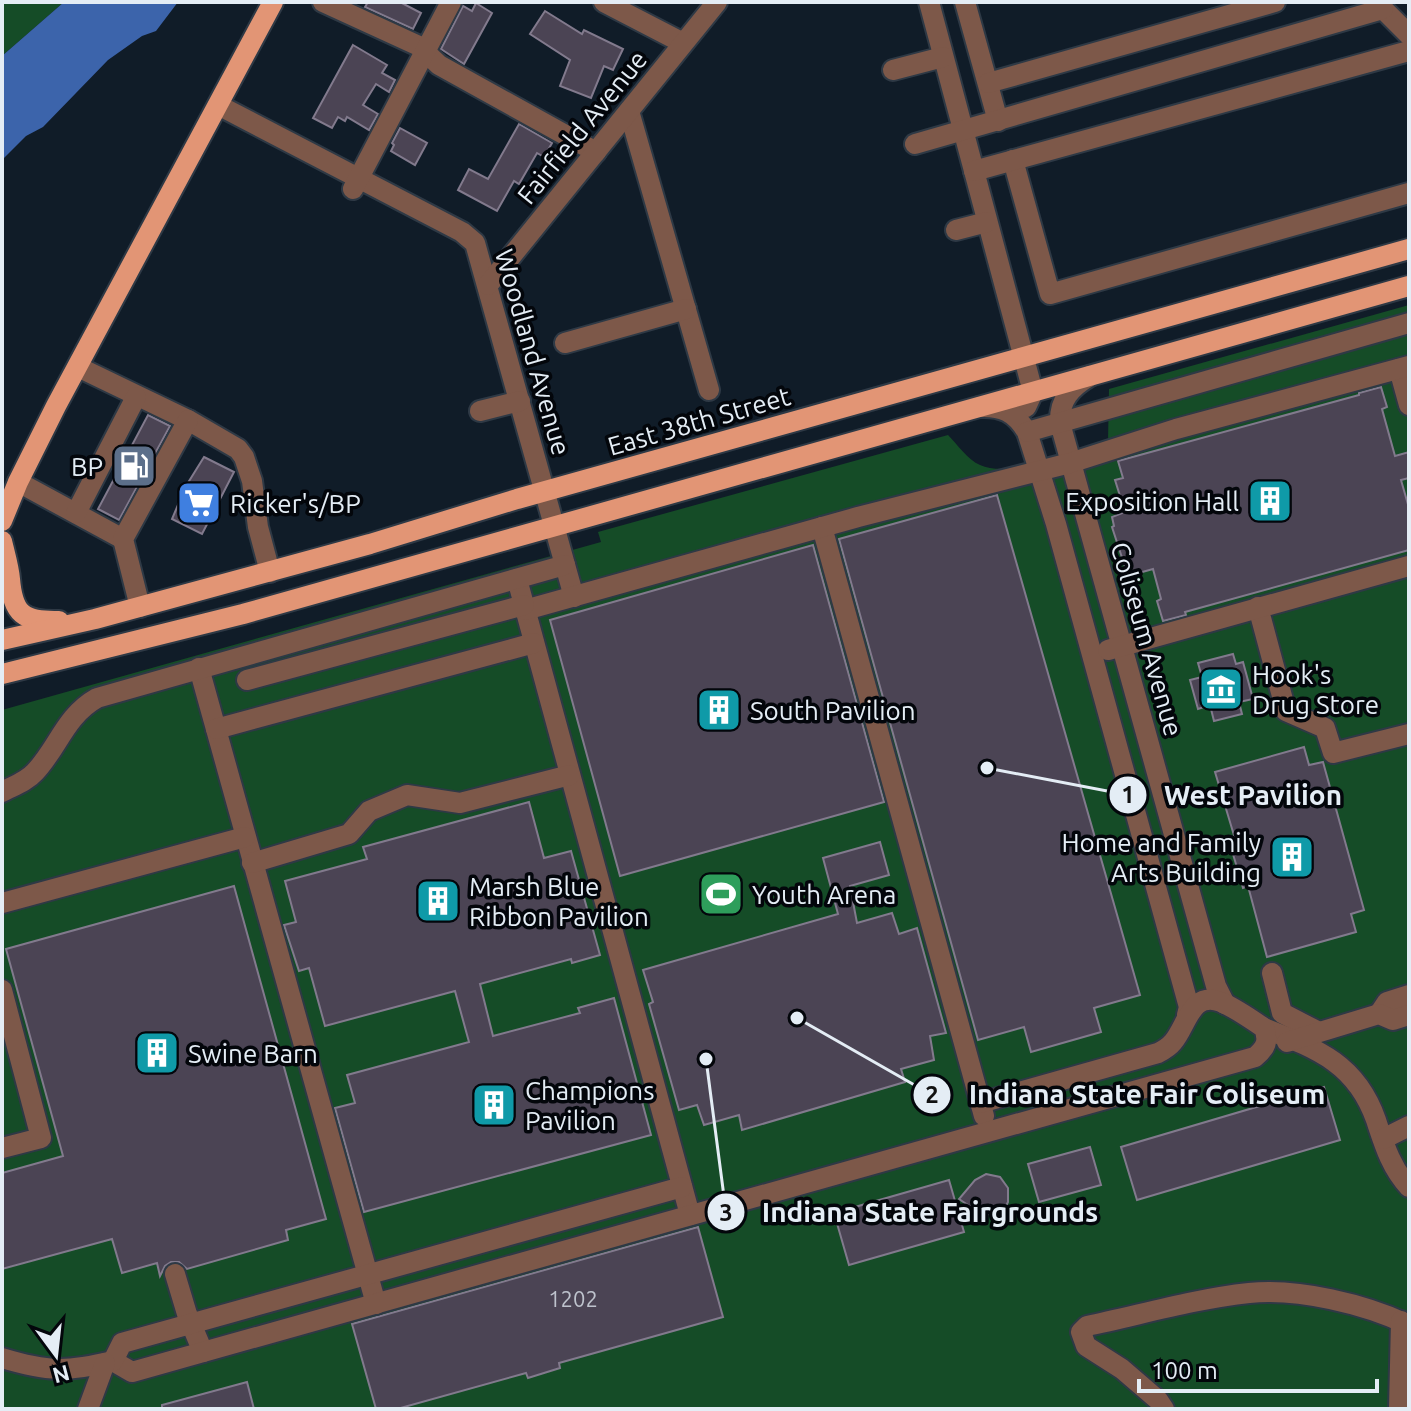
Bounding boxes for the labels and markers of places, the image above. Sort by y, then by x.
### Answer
fuel station icon: BP [110,442,158,490]
place label: BP [71,452,103,481]
building icon: Exposition Hall [1246,477,1294,525]
supermarket icon: Ricker's/BP [175,479,223,527]
place label: Exposition Hall [1065,487,1239,516]
place label: Ricker's/BP [230,489,361,518]
place label: Hook's Drug Store [1252,660,1379,719]
museum icon: Hook's Drug Store [1197,665,1245,713]
building icon: South Pavilion [695,686,743,734]
place label: South Pavilion [750,696,916,725]
callout: West Pavilion [1108,769,1358,821]
place label: Home and Family Arts Building [1061,828,1261,887]
building icon: Home and Family Arts Building [1268,833,1316,881]
sports icon: Youth Arena [697,870,745,918]
place label: Marsh Blue Ribbon Pavilion [469,872,649,931]
building icon: Marsh Blue Ribbon Pavilion [414,877,462,925]
place label: Youth Arena [752,880,896,909]
building icon: Swine Barn [133,1029,181,1077]
place label: Swine Barn [188,1039,318,1068]
callout: Indiana State Fair Coliseum [912,1069,1341,1121]
place label: Champions Pavilion [525,1076,654,1135]
building icon: Champions Pavilion [470,1081,518,1129]
callout: Indiana State Fairgrounds [706,1186,1115,1238]

